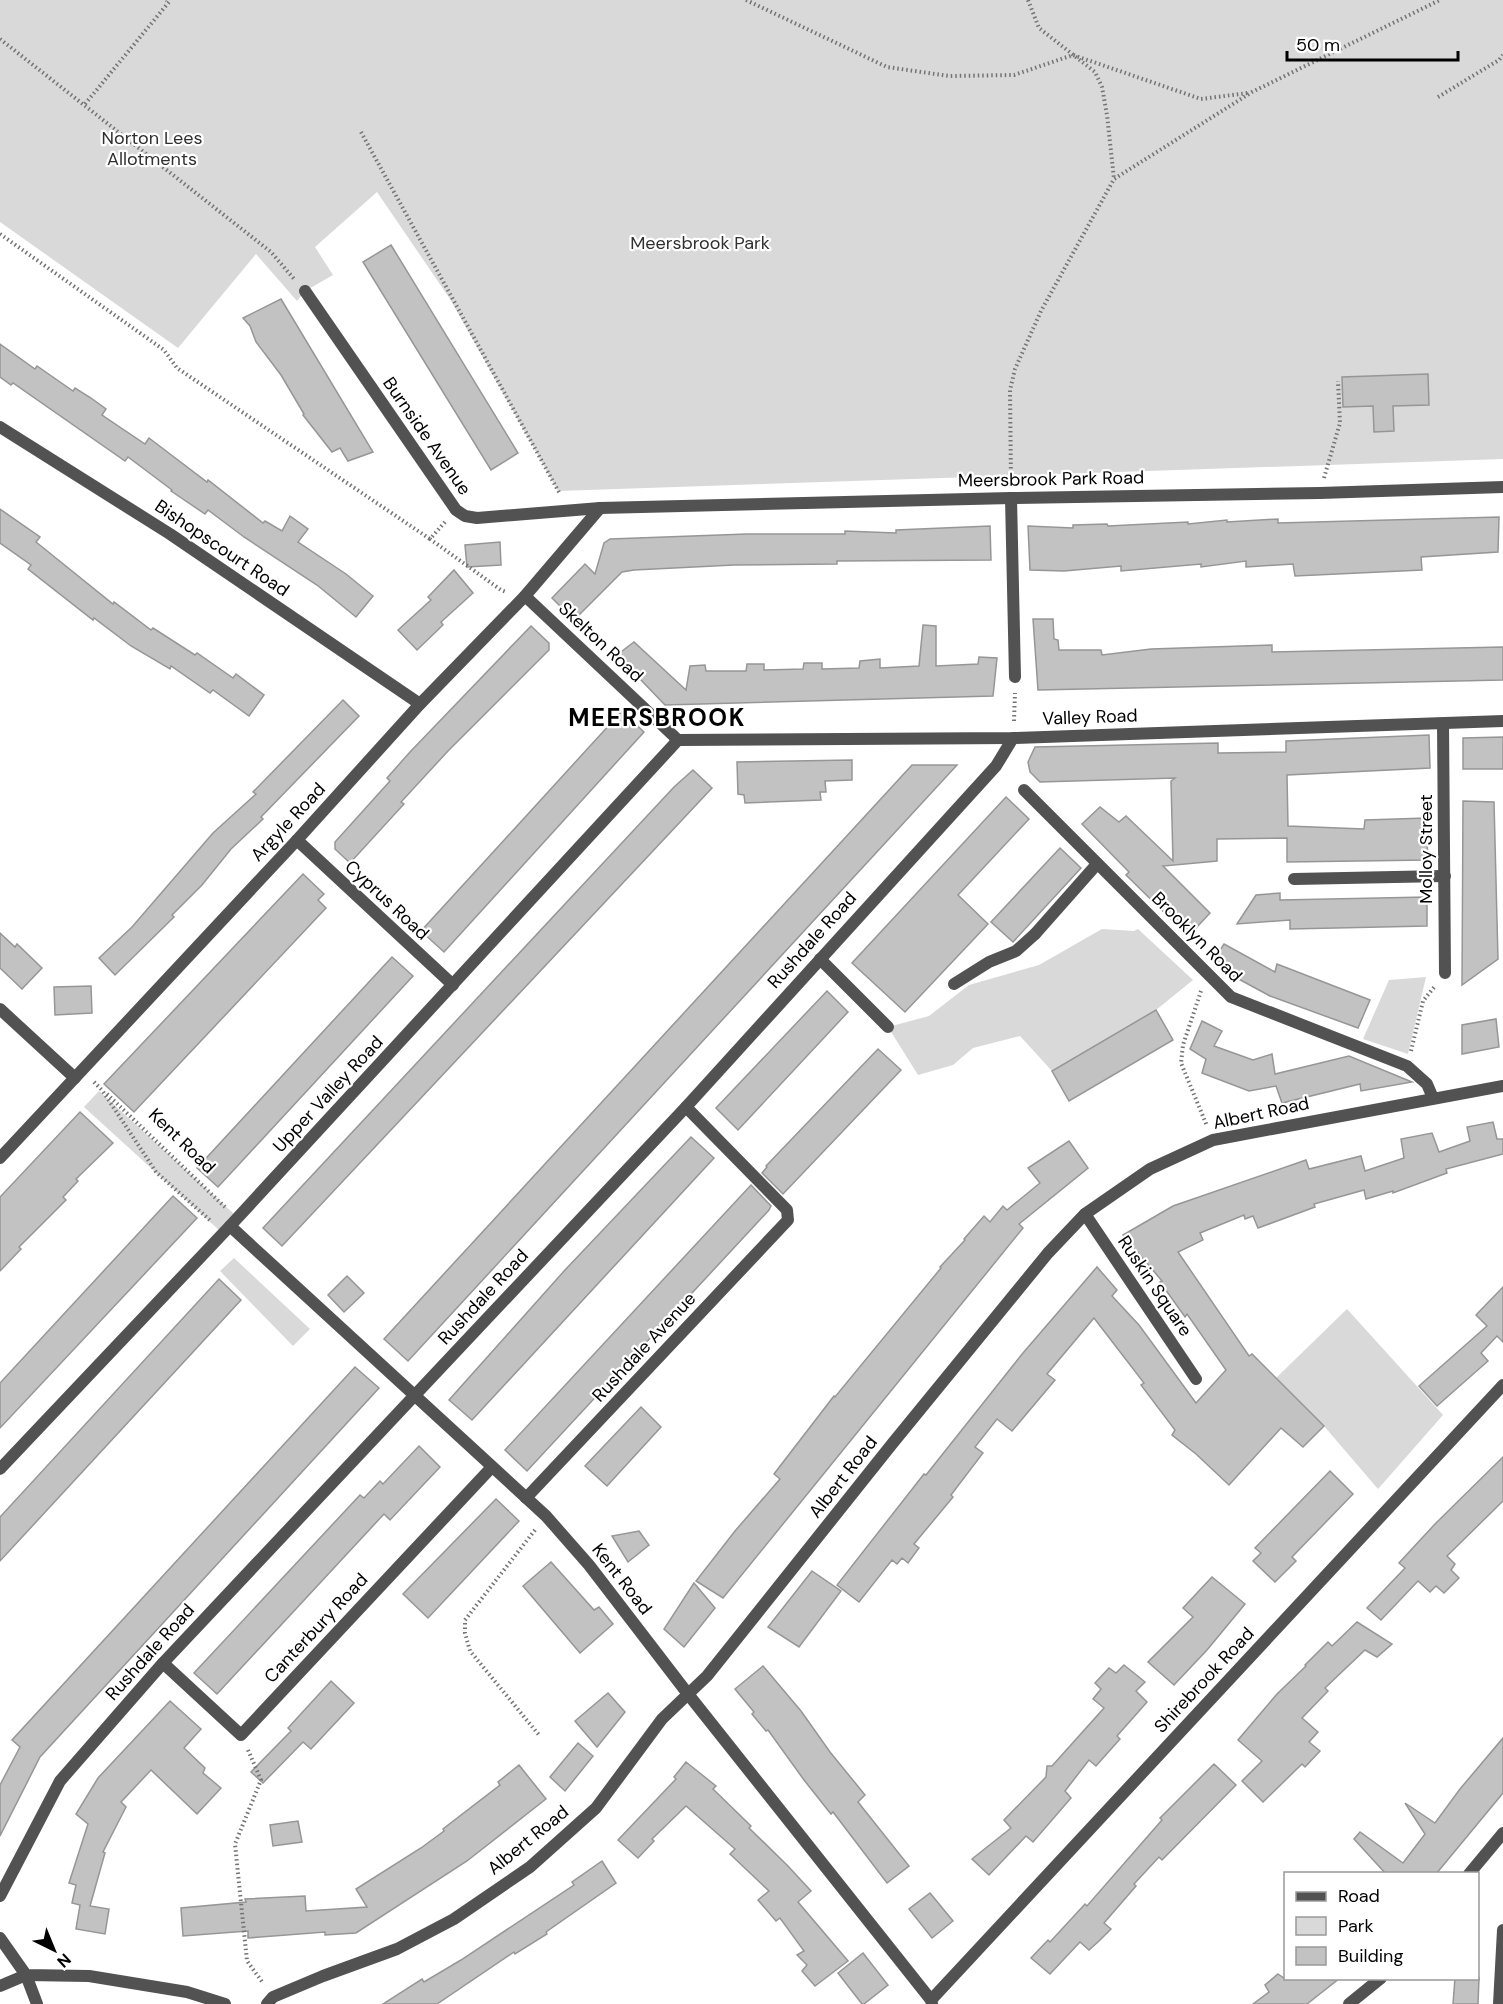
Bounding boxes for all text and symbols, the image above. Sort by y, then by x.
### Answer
scale bar [1287,24,1458,62]
text: 50 m [1296,33,1340,57]
park label: Norton Lees Allotments [102,126,202,171]
park label: Meersbrook Park [630,231,770,255]
street label: Burnside Avenue [377,372,477,500]
street label: Meersbrook Park Road [958,465,1144,493]
street label: Bishopscourt Road [150,494,294,602]
street label: Skelton Road [553,597,649,687]
district label: MEERSBROOK [568,702,746,733]
street label: Valley Road [1042,703,1138,731]
street label: Argyle Road [245,777,331,867]
street label: Molloy Street [1414,794,1438,904]
street label: Cyprus Road [340,855,434,945]
street label: Rushdale Road [762,886,862,994]
street label: Brooklyn Road [1147,887,1247,987]
street label: Upper Valley Road [268,1030,388,1158]
street label: Albert Road [1211,1091,1311,1135]
street label: Kent Road [143,1103,221,1179]
street label: Ruskin Square [1112,1231,1198,1341]
street label: Rushdale Road [432,1244,534,1350]
street label: Rushdale Avenue [587,1287,701,1407]
street label: Albert Road [803,1431,883,1523]
street label: Kent Road [587,1538,657,1620]
street label: Canterbury Road [259,1568,373,1688]
street label: Rushdale Road [100,1598,200,1706]
street label: Shirebrook Road [1149,1622,1259,1738]
street label: Albert Road [482,1800,574,1880]
legend [1284,1872,1479,1980]
text: Road [1338,1884,1380,1908]
text: Park [1338,1914,1374,1938]
north arrow [24,1920,84,1980]
text: Building [1338,1944,1403,1968]
text: N [52,1949,75,1972]

